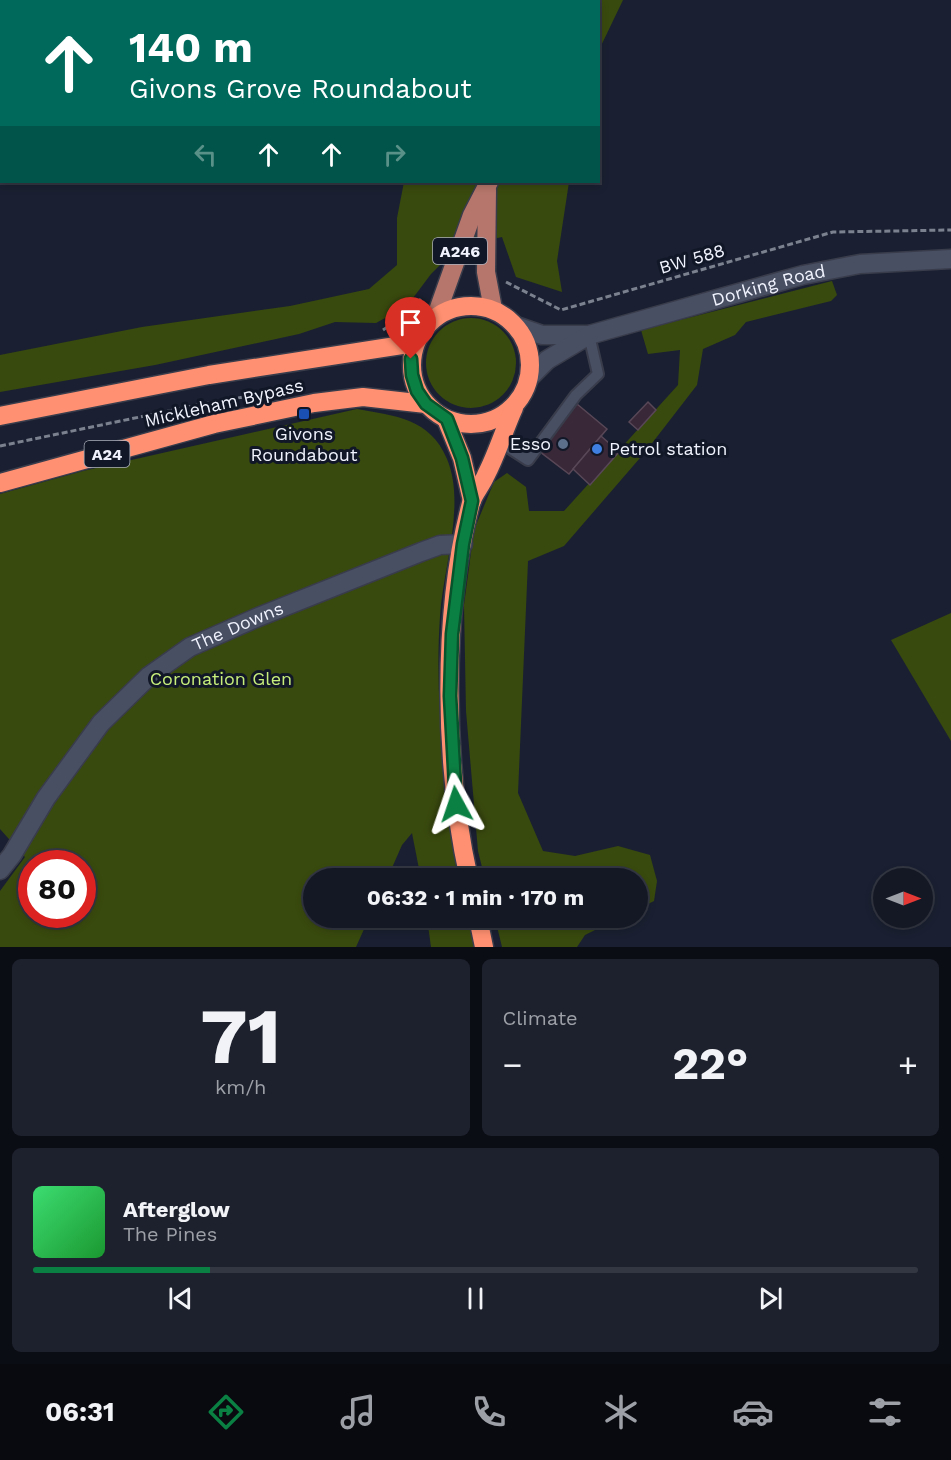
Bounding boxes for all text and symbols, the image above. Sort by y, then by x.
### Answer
text: 140 m [129,23,253,72]
icon: ahead [30,24,108,102]
text: Givons Grove Roundabout [129,73,472,105]
icon: left [189,138,222,171]
icon: ahead [252,138,285,171]
icon: ahead [315,138,348,171]
icon: right [378,138,411,171]
road number: A246 [433,238,487,264]
street label: BW 588 [657,239,727,278]
street label: Dorking Road [709,260,827,310]
pin [385,297,436,359]
icon: arrive [394,306,427,339]
street label: Mickleham Bypass [142,374,305,431]
marker: Givons Roundabout [297,407,311,421]
place label: Givons Roundabout [251,423,358,465]
place label: Esso [510,433,551,454]
marker: Esso [556,437,570,451]
place label: Petrol station [609,438,727,459]
road number: A24 [84,441,130,467]
marker: Petrol station [590,442,604,456]
street label: The Downs [189,597,286,655]
park label: Coronation Glen [150,668,292,689]
position arrow [424,772,488,836]
speed limit sign: 80 [18,850,96,928]
north arrow [873,868,933,928]
map controls [873,868,933,928]
text: 06:32 · 1 min · 170 m [367,885,584,910]
text: 71 [200,990,281,1082]
text: Climate [503,1006,578,1030]
text: 22° [672,1037,748,1090]
text: − [503,1045,522,1084]
text: + [898,1045,918,1084]
text: km/h [215,1075,267,1099]
text: Afterglow [123,1197,230,1222]
text: The Pines [123,1222,217,1246]
icon: previous [164,1282,197,1315]
icon: pause [459,1282,492,1315]
icon: next [754,1282,787,1315]
icon: directions [205,1391,247,1433]
icon: music [337,1391,379,1433]
icon: phone [468,1391,510,1433]
icon: climate [600,1391,642,1433]
icon: car [732,1391,774,1433]
icon: filters [864,1391,906,1433]
text: 06:31 [45,1396,115,1428]

